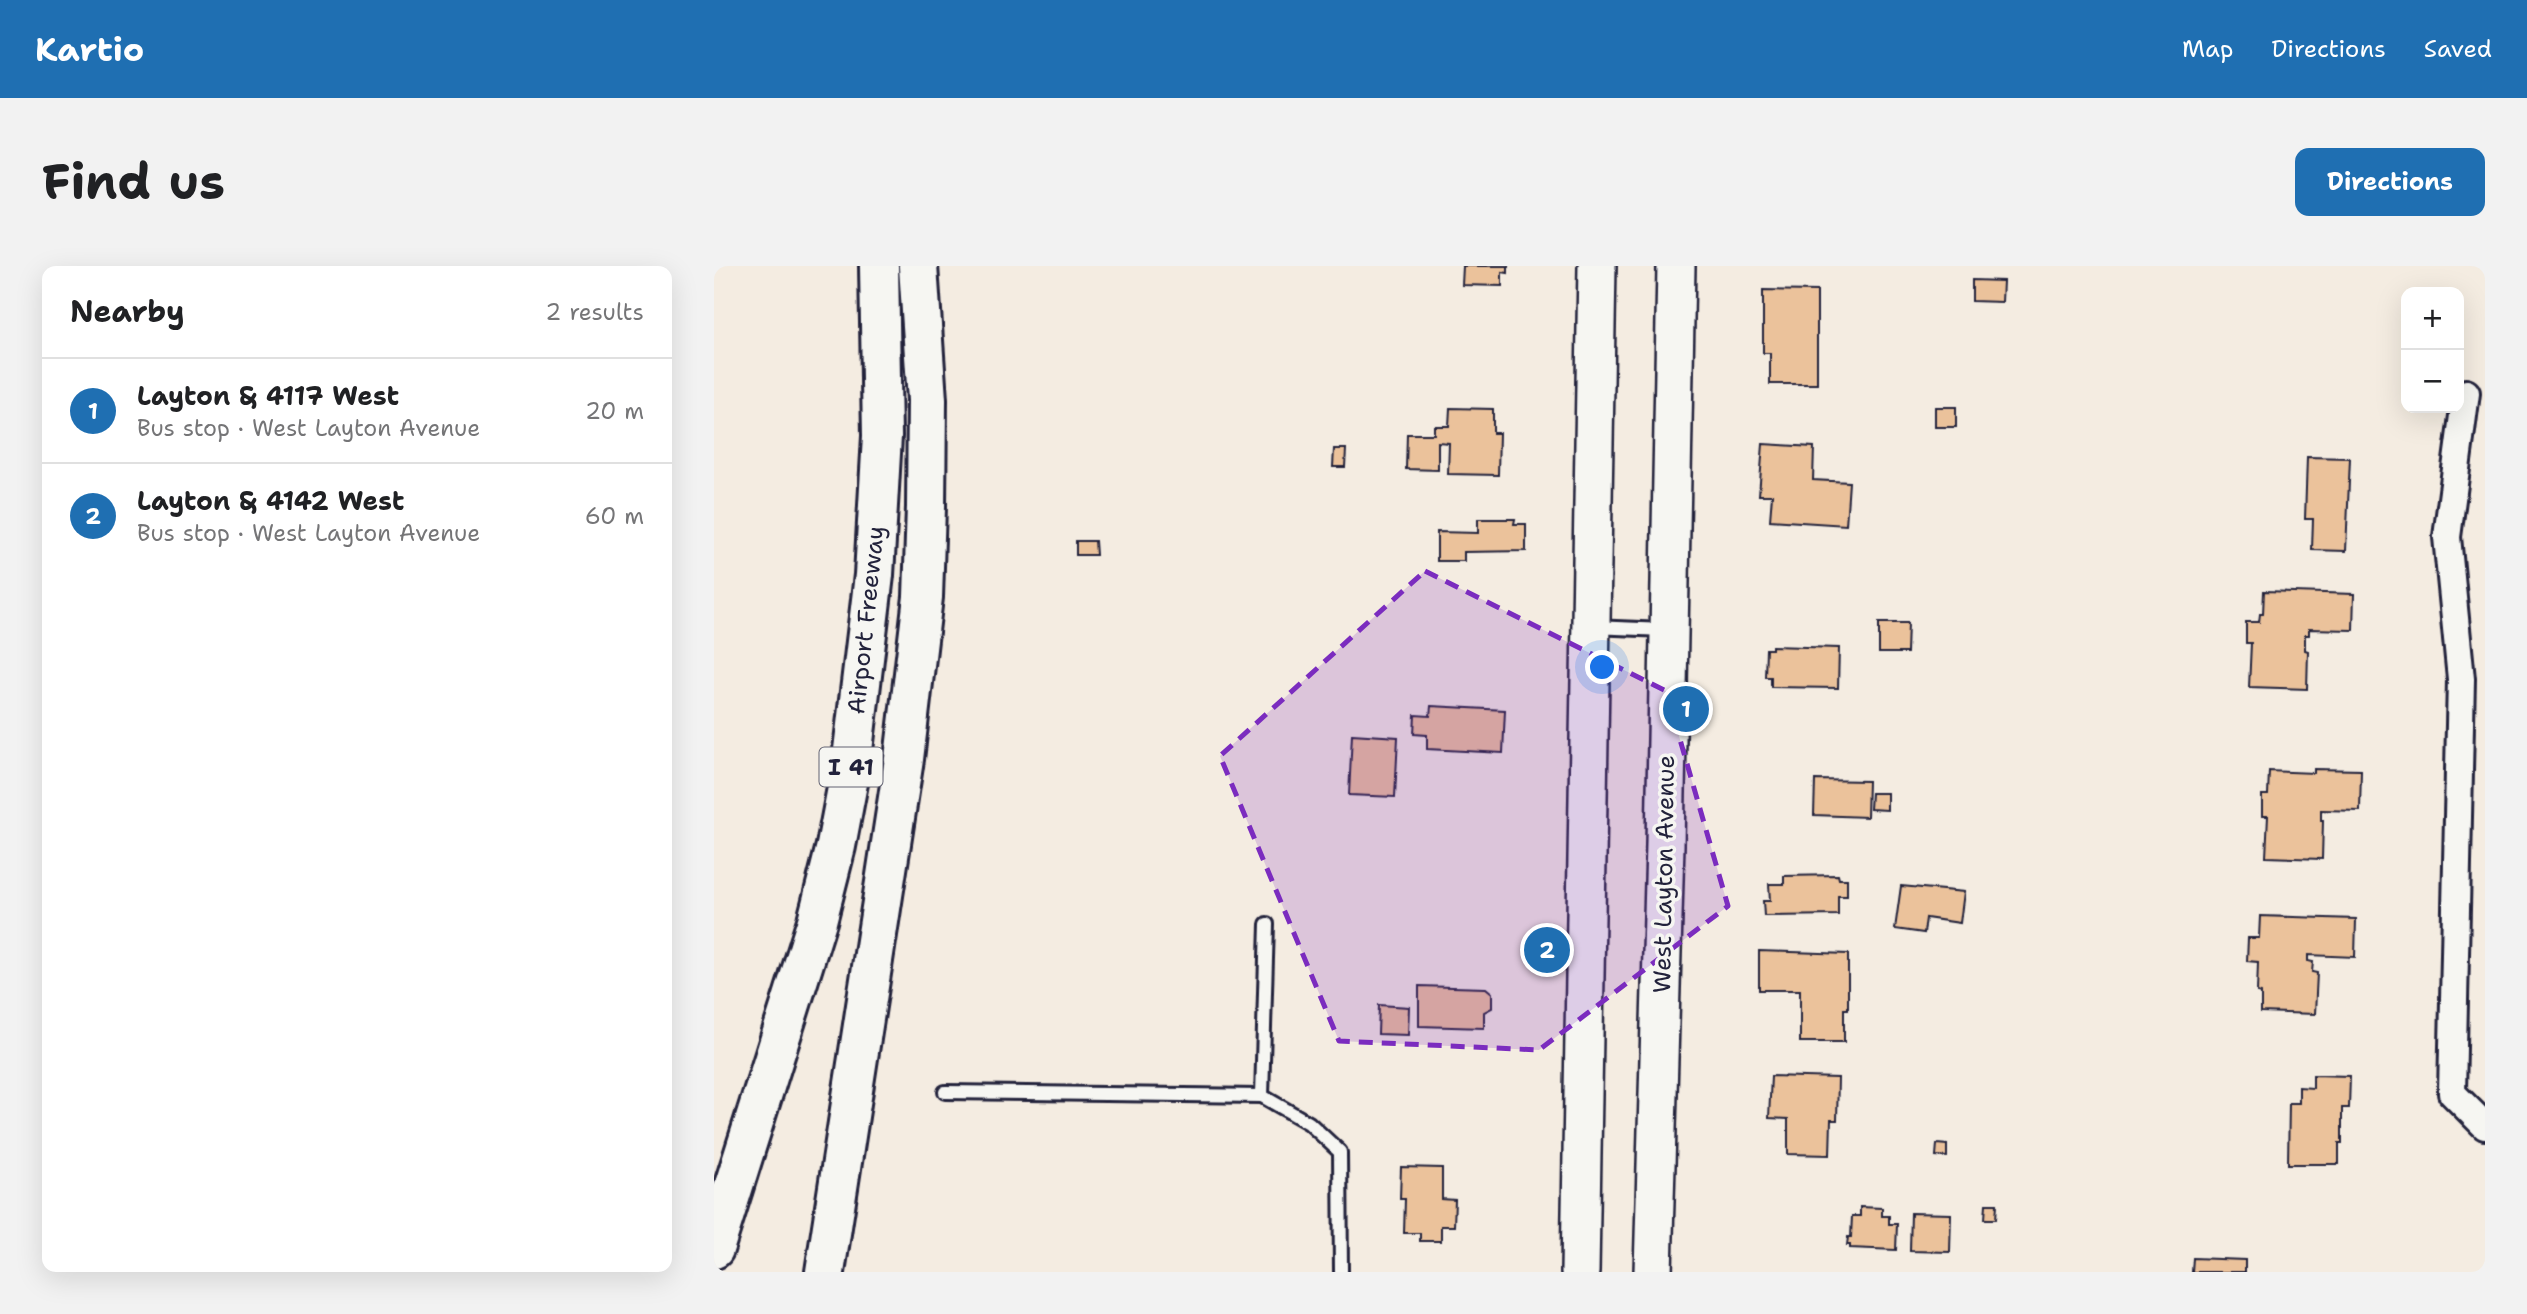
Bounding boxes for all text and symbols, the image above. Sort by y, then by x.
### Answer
text: Kartio [35,27,144,72]
text: Map [2182,33,2233,65]
text: Directions [2271,33,2386,65]
text: Saved [2424,33,2492,65]
button: Directions [2295,148,2485,216]
text: Find us [42,149,225,215]
map controls [2401,287,2464,413]
button: + [2401,287,2464,350]
text: Nearby [70,291,185,332]
text: 2 results [545,297,644,327]
button: − [2401,350,2464,413]
text: Layton & 4117 West [137,378,399,413]
text: 1 [88,396,98,426]
text: 20 m [585,396,644,426]
text: Bus stop · West Layton Avenue [137,413,480,443]
text: Layton & 4142 West [137,483,404,518]
text: 2 [85,501,101,531]
text: 60 m [585,501,644,531]
text: Bus stop · West Layton Avenue [137,518,480,548]
street label: Airport Freeway [840,524,892,716]
your location [1585,650,1619,684]
pin: 1 [1663,683,1709,735]
road number: I 41 [820,747,882,786]
street label: West Layton Avenue [1646,755,1682,993]
pin: 2 [1524,924,1570,976]

